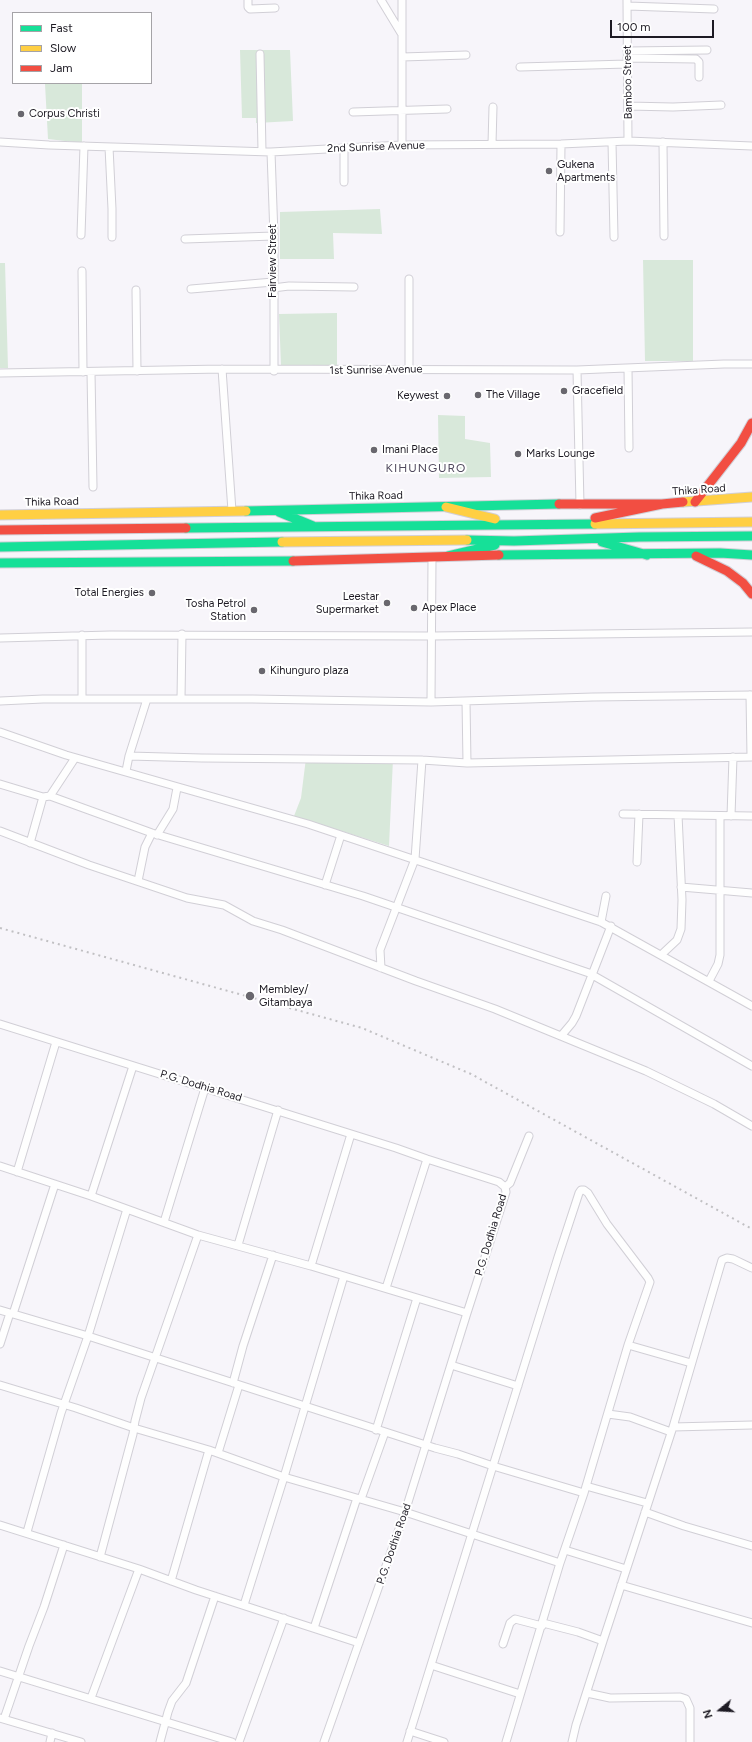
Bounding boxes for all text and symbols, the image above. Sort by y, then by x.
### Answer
legend [12,12,152,84]
scale bar [612,12,716,38]
text: 100 m [617,20,651,34]
text: Fast [50,21,73,35]
text: Slow [50,41,76,55]
street label: Bamboo Street [621,45,635,119]
text: Jam [50,61,73,75]
place label: Corpus Christi [29,107,100,121]
marker: Corpus Christi [16,109,26,119]
street label: 2nd Sunrise Avenue [327,139,425,155]
place label: Gukena Apartments [557,158,615,184]
marker: Gukena Apartments [544,166,554,176]
street label: Fairview Street [266,224,280,298]
street label: 1st Sunrise Avenue [329,363,423,377]
place label: Gracefield [572,384,623,398]
marker: Gracefield [559,386,569,396]
place label: The Village [486,388,540,402]
place label: Keywest [397,389,439,403]
marker: The Village [473,390,483,400]
marker: Keywest [442,391,452,401]
place label: Imani Place [382,443,438,457]
marker: Imani Place [369,445,379,455]
place label: Marks Lounge [526,447,595,461]
marker: Marks Lounge [513,449,523,459]
district label: KIHUNGURO [386,461,466,475]
street label: Thika Road [672,482,726,498]
street label: Thika Road [349,489,403,503]
street label: Thika Road [25,495,79,509]
place label: Total Energies [75,586,144,600]
marker: Total Energies [147,588,157,598]
place label: Leestar Supermarket [316,590,379,616]
place label: Tosha Petrol Station [186,597,246,623]
marker: Leestar Supermarket [382,598,392,608]
place label: Apex Place [422,601,476,615]
marker: Apex Place [409,603,419,613]
marker: Tosha Petrol Station [249,605,259,615]
place label: Kihunguro plaza [270,664,349,678]
marker: Kihunguro plaza [257,666,267,676]
place label: Membley/ Gitambaya [259,983,312,1009]
marker: Membley/ Gitambaya [244,990,256,1002]
street label: P.G. Dodhia Road [159,1067,243,1105]
street label: P.G. Dodhia Road [472,1193,510,1277]
street label: P.G. Dodhia Road [374,1502,414,1586]
north arrow [700,1690,740,1730]
text: N [701,1708,716,1720]

